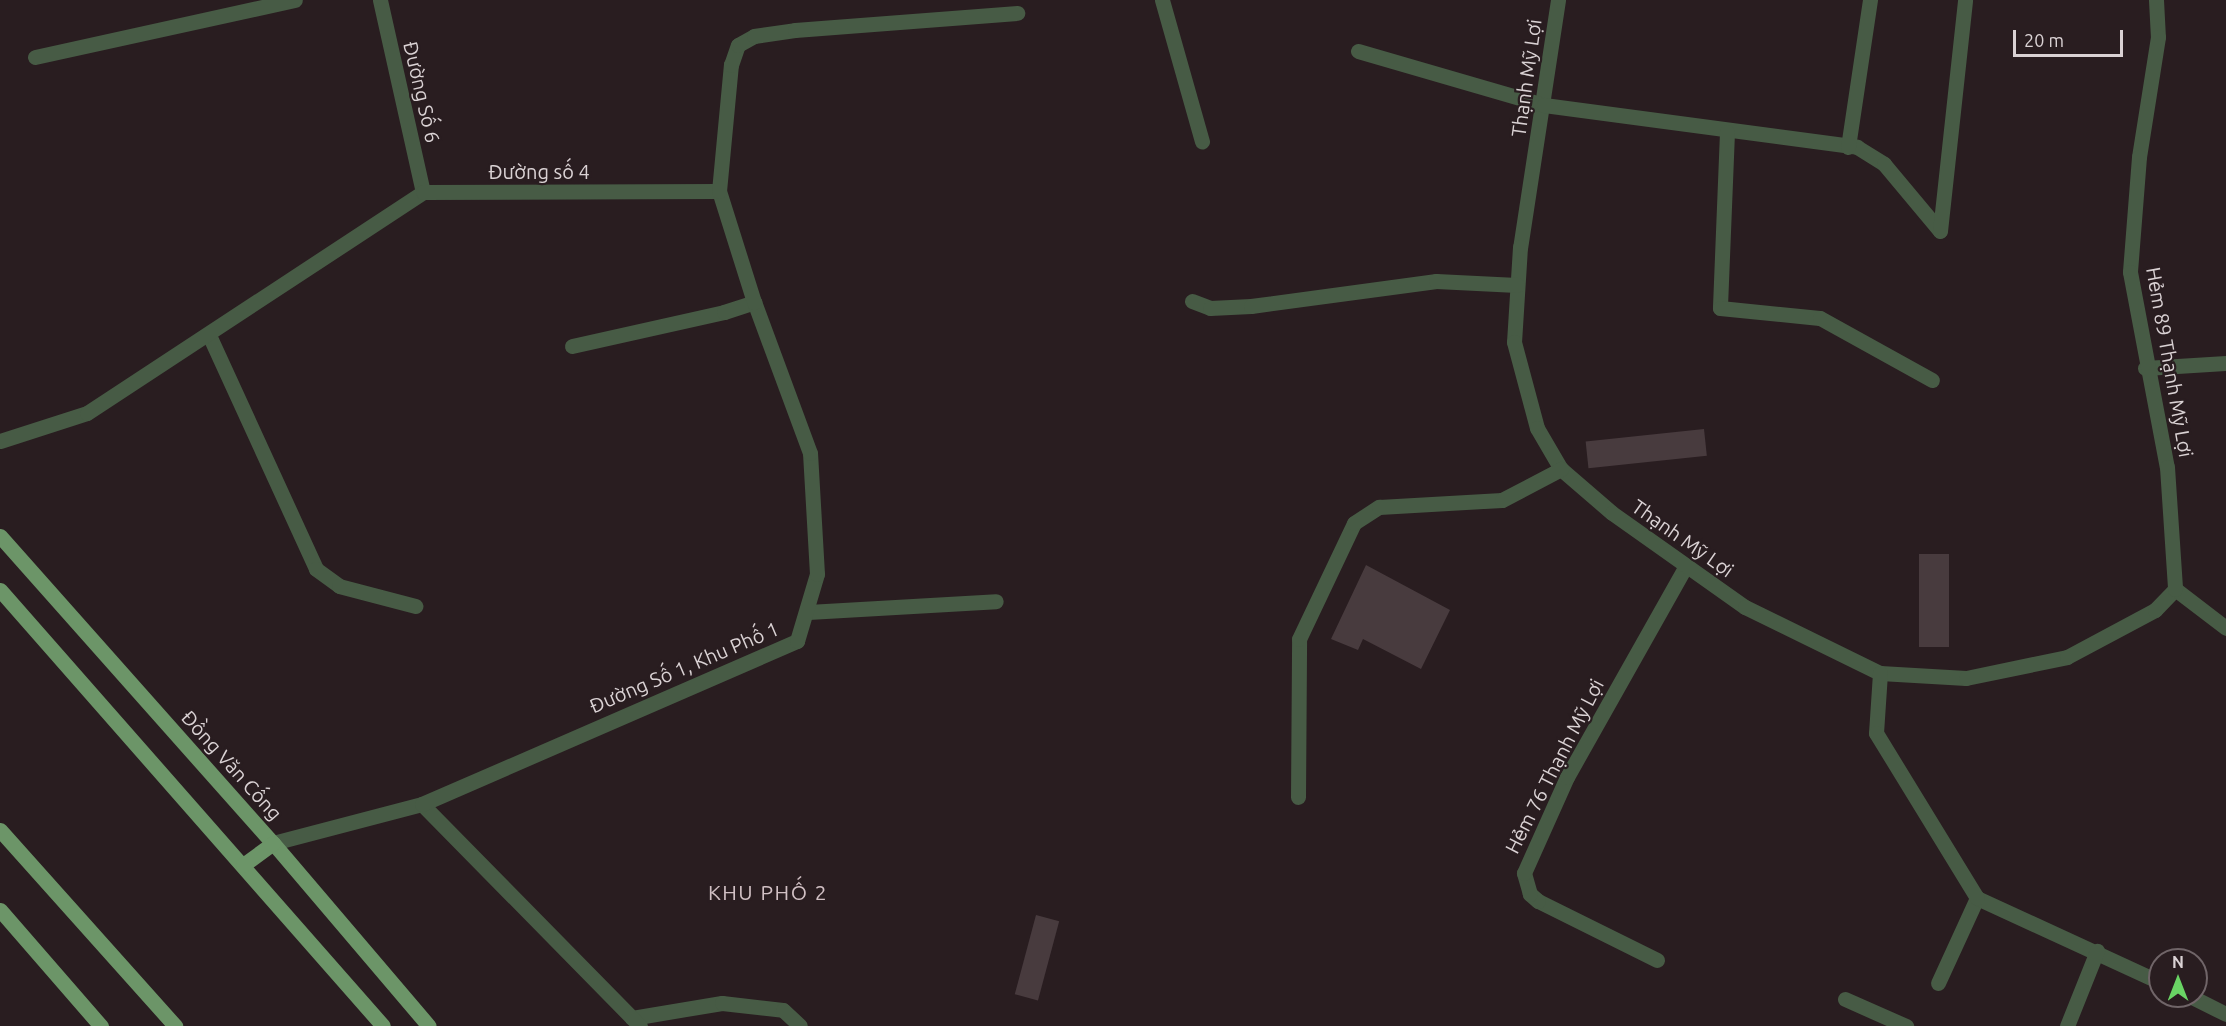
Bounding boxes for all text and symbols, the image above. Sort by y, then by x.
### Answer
street label: Thạnh Mỹ Lợi [1506,18,1546,138]
scale bar [2016,18,2126,56]
text: 20 m [2024,30,2064,50]
street label: Đường Số 6 [399,39,445,145]
street label: Đường số 4 [488,159,590,183]
street label: Hẻm 89 Thạnh Mỹ Lợi [2141,265,2199,459]
street label: Thạnh Mỹ Lợi [1628,494,1738,582]
street label: Đường Số 1, Khu Phố 1 [586,616,782,718]
street label: Hẻm 76 Thạnh Mỹ Lợi [1500,675,1608,857]
street label: Đồng Văn Cống [177,705,287,825]
district label: KHU PHỐ 2 [708,879,828,905]
north arrow [2148,948,2208,1008]
text: N [2172,953,2184,971]

